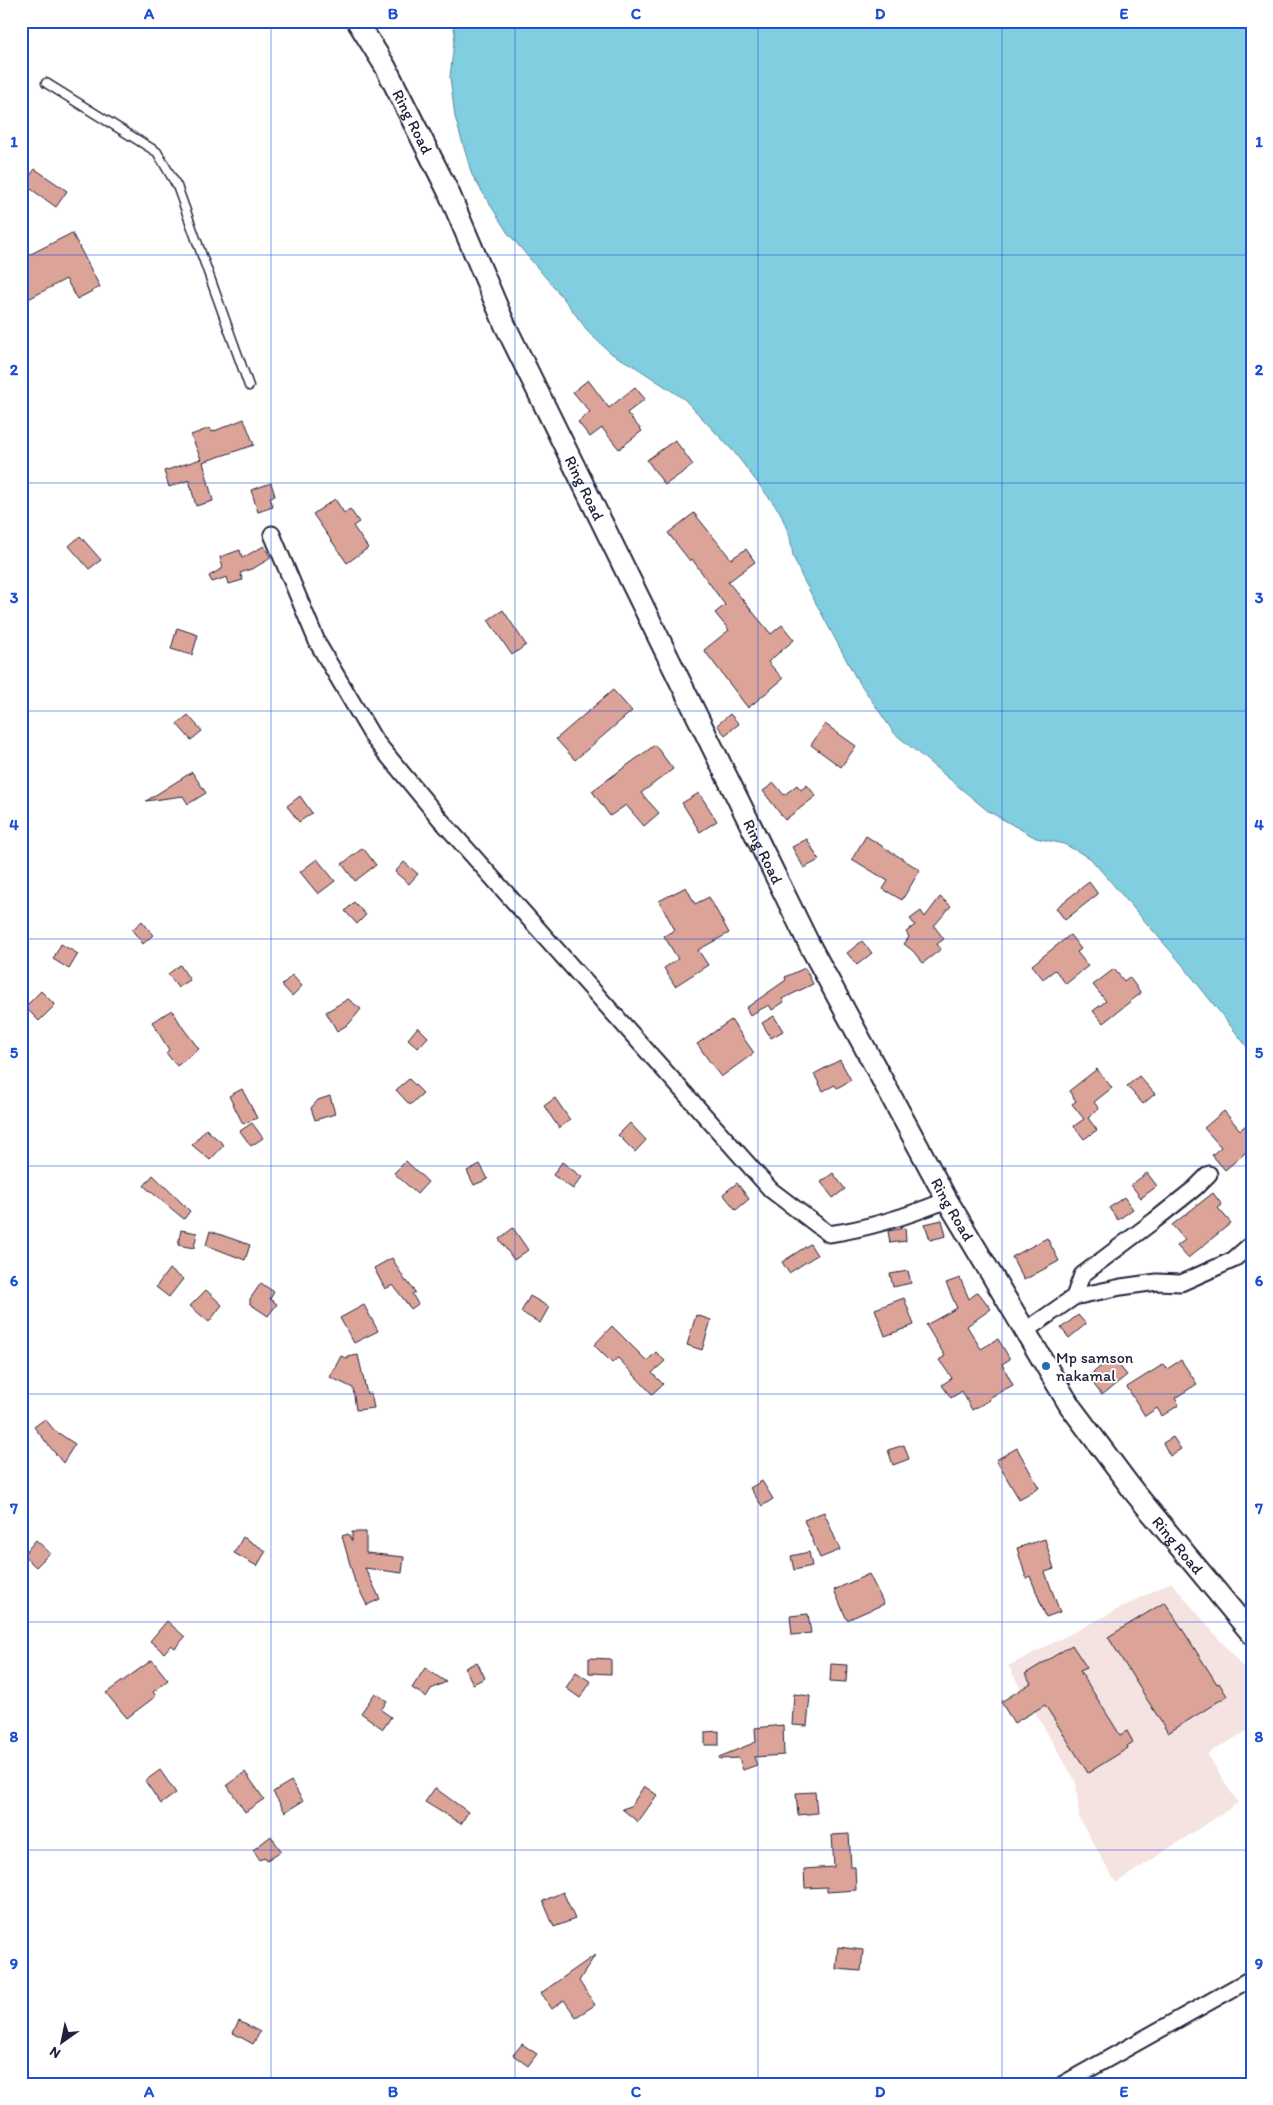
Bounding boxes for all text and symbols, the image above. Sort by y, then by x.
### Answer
text: A [143,4,155,23]
text: B [388,4,399,23]
text: C [631,4,642,23]
text: D [875,4,886,23]
text: E [1120,4,1129,23]
street label: Ring Road [388,86,437,157]
text: 1 [10,132,18,151]
text: 1 [1255,132,1263,151]
text: 2 [10,360,19,379]
text: 2 [1255,360,1264,379]
street label: Ring Road [561,453,609,524]
text: 3 [10,588,19,607]
text: 3 [1255,588,1264,607]
text: 4 [9,815,19,834]
text: 4 [1254,815,1264,834]
street label: Ring Road [739,816,787,887]
text: 5 [10,1043,19,1062]
text: 5 [1255,1043,1264,1062]
street label: Ring Road [927,1175,978,1245]
text: 6 [10,1271,19,1290]
text: 6 [1255,1271,1264,1290]
place label: Mp samson nakamal [1056,1348,1134,1385]
marker: Mp samson nakamal [1040,1360,1052,1372]
text: 7 [9,1499,18,1518]
text: 7 [1254,1499,1263,1518]
street label: Ring Road [1148,1512,1207,1578]
text: 8 [10,1727,19,1746]
text: 8 [1255,1727,1264,1746]
text: 9 [10,1954,18,1973]
text: 9 [1255,1954,1263,1973]
north arrow [38,2018,88,2068]
text: N [47,2043,64,2062]
text: A [143,2082,155,2101]
text: B [388,2082,399,2101]
text: C [631,2082,642,2101]
text: D [875,2082,886,2101]
text: E [1120,2082,1129,2101]

